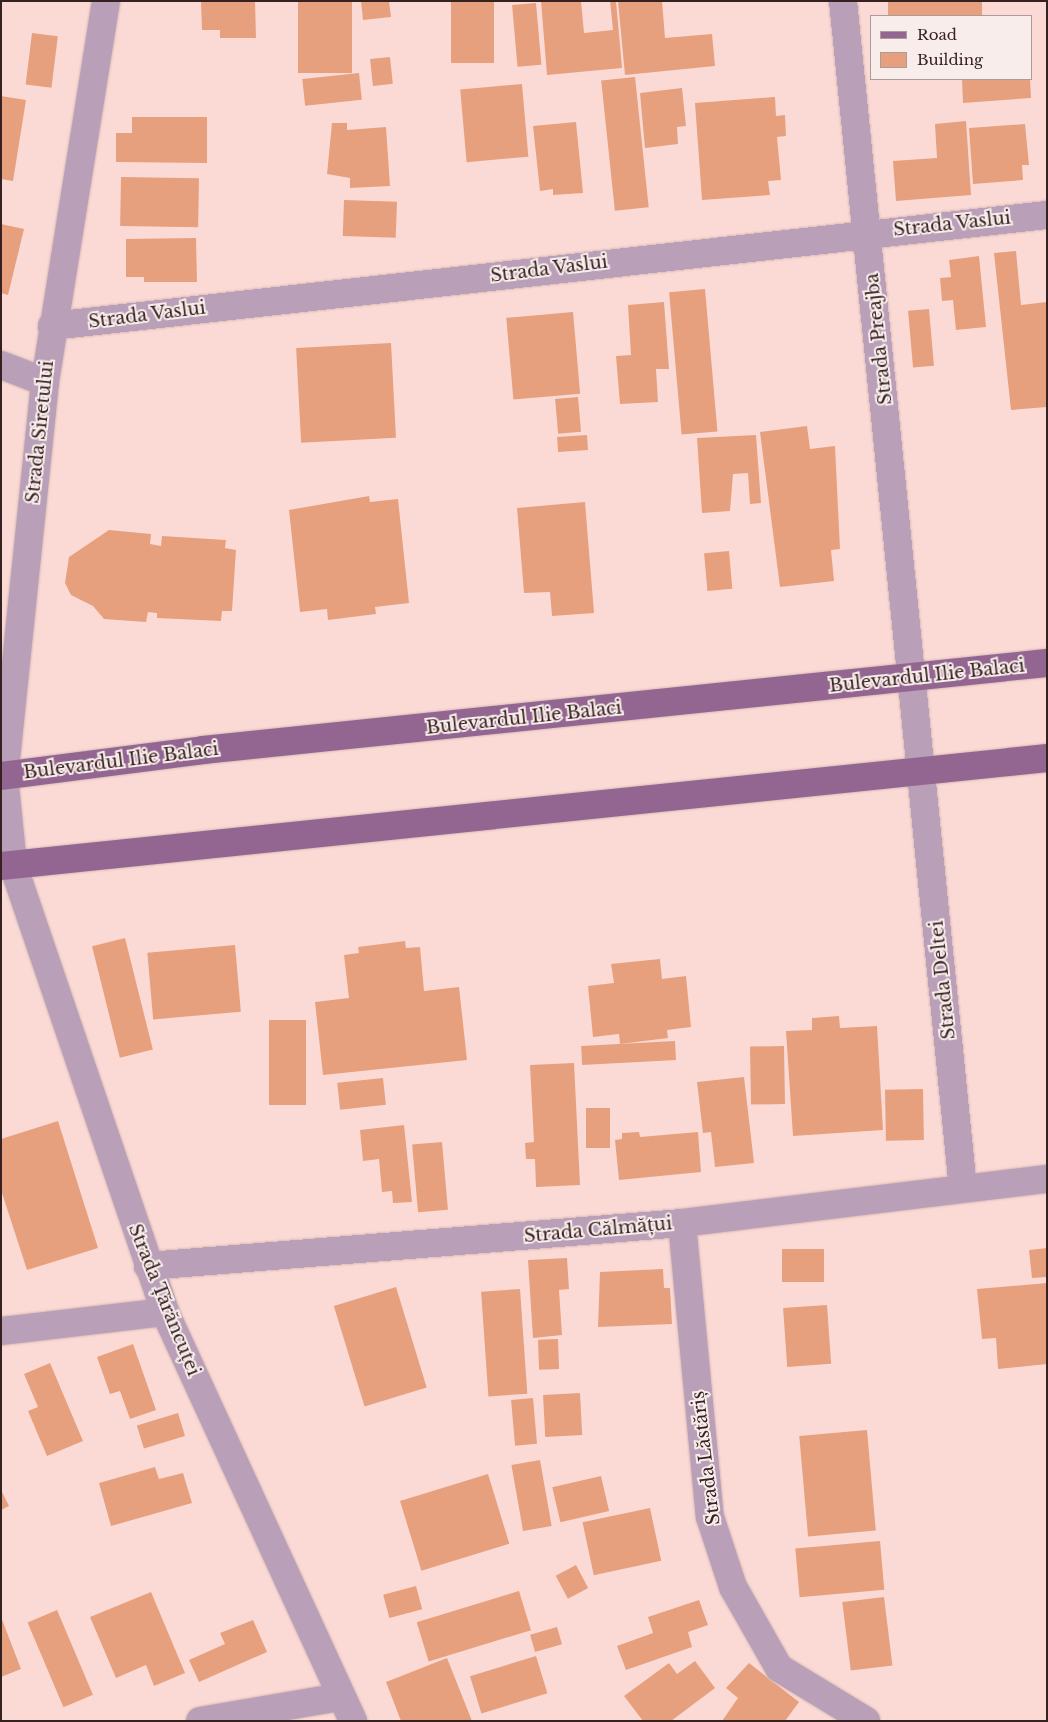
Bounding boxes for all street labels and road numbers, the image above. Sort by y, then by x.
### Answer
street label: Strada Vaslui [892,207,1012,241]
street label: Strada Vaslui [489,251,609,287]
street label: Strada Preajba [861,272,897,406]
street label: Strada Vaslui [87,297,207,333]
street label: Strada Siretului [22,359,58,505]
street label: Bulevardul Ilie Balaci [828,655,1026,697]
street label: Bulevardul Ilie Balaci [425,697,623,739]
street label: Bulevardul Ilie Balaci [22,738,220,784]
street label: Strada Deltei [926,919,960,1041]
street label: Strada Călmățui [523,1213,673,1247]
street label: Strada Țărăncuței [124,1221,204,1379]
street label: Strada Lăstăriș [687,1390,725,1526]

